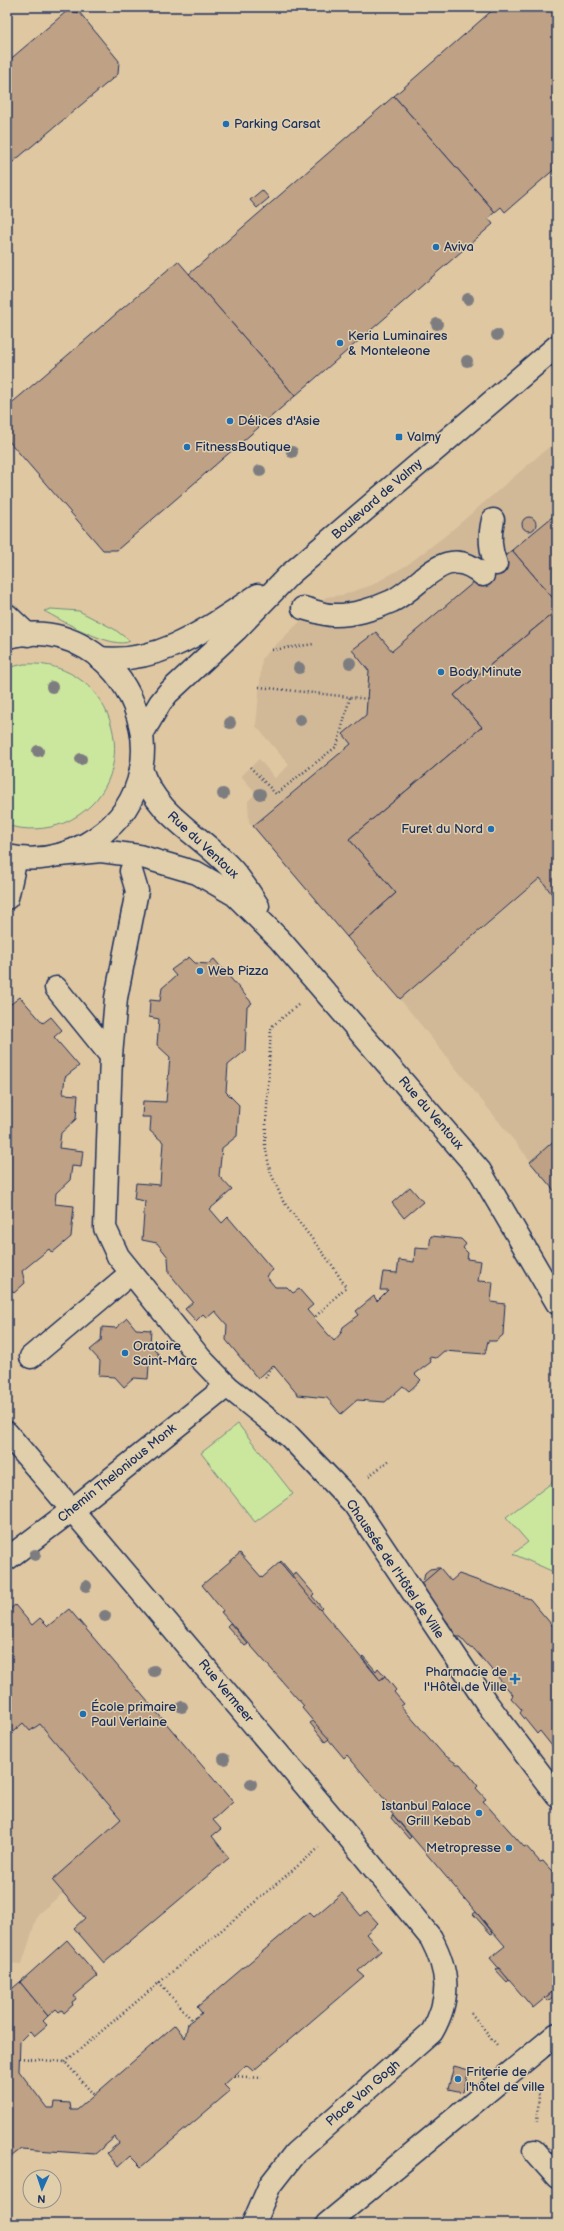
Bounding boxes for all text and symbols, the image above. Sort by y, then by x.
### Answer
place label: Parking Carsat [234,116,321,132]
marker: Parking Carsat [221,119,231,129]
place label: Aviva [444,239,474,255]
marker: Aviva [431,242,441,252]
place label: Keria Luminaires & Monteleone [348,328,448,359]
marker: Keria Luminaires & Monteleone [335,338,345,348]
place label: Délices d'Asie [238,413,320,429]
marker: Délices d'Asie [225,416,235,426]
place label: Valmy [407,429,441,445]
marker: Valmy [394,432,404,442]
place label: FitnessBoutique [195,439,291,455]
marker: FitnessBoutique [182,442,192,452]
street label: Boulevard de Valmy [328,455,426,543]
place label: Body Minute [449,664,522,680]
marker: Body Minute [436,667,446,677]
street label: Rue du Ventoux [164,808,242,882]
place label: Furet du Nord [401,821,483,837]
marker: Furet du Nord [486,824,496,834]
place label: Web Pizza [208,963,269,979]
marker: Web Pizza [195,966,205,976]
street label: Rue du Ventoux [395,1073,467,1153]
place label: Oratoire Saint-Marc [133,1338,197,1369]
marker: Oratoire Saint-Marc [120,1348,130,1358]
street label: Chemin Thelonious Monk [54,1420,180,1526]
street label: Chaussée de l'Hôtel de Ville [342,1496,448,1642]
street label: Rue Vermeer [195,1656,257,1726]
place label: Pharmacie de l'Hôtel de Ville [424,1664,507,1695]
marker: Pharmacie de l'Hôtel de Ville [510,1674,520,1684]
place label: École primaire Paul Verlaine [91,1699,176,1730]
marker: École primaire Paul Verlaine [78,1709,88,1719]
place label: Istanbul Palace Grill Kebab [381,1798,471,1829]
marker: Istanbul Palace Grill Kebab [474,1808,484,1818]
place label: Metropresse [426,1840,501,1856]
marker: Metropresse [504,1843,514,1853]
street label: Place Van Gogh [323,2056,403,2130]
place label: Friterie de l'hôtel de ville [466,2064,545,2095]
marker: Friterie de l'hôtel de ville [453,2074,463,2084]
north arrow [22,2169,62,2209]
text: N [37,2192,46,2205]

